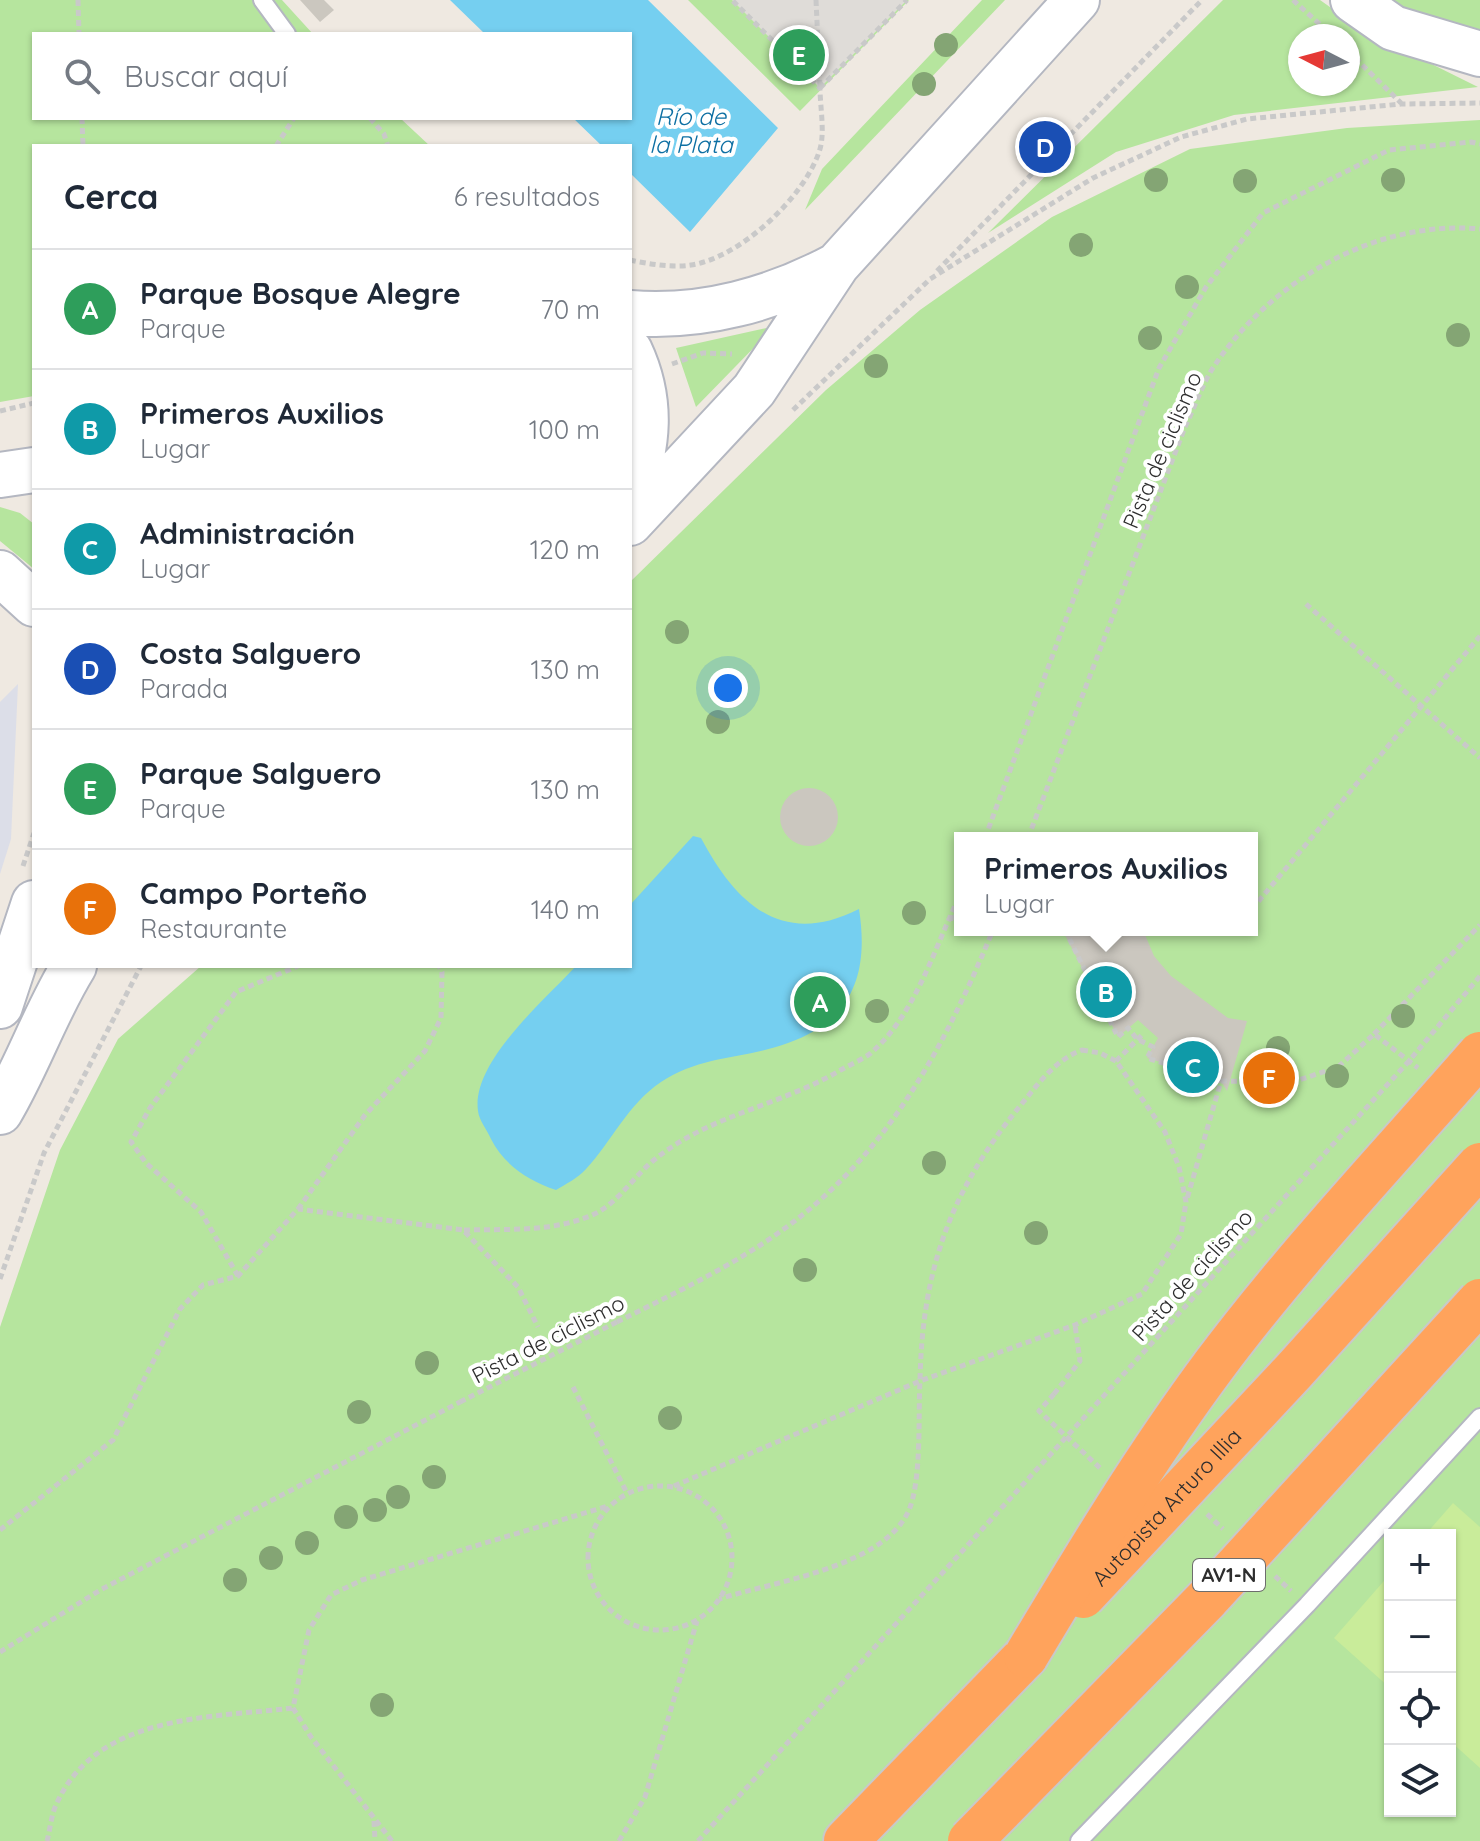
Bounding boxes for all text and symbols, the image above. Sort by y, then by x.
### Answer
north arrow [1288,24,1360,96]
pin: E [773,25,825,85]
search box [32,32,632,120]
icon: search [60,54,104,98]
text: Buscar aquí [124,57,288,95]
water label: Río de la Plata [649,101,734,159]
pin: D [1019,117,1071,177]
text: Cerca [64,175,158,218]
text: 6 resultados [454,180,600,213]
text: Parque Bosque Alegre [140,274,461,312]
text: A [82,293,98,326]
text: 70 m [540,293,600,326]
text: Parque [140,312,226,345]
street label: Pista de ciclismo [1116,367,1208,533]
text: Primeros Auxilios [140,394,384,432]
text: B [81,413,99,446]
text: 100 m [529,413,600,446]
text: Lugar [140,432,210,465]
text: Administración [140,514,355,552]
text: C [82,533,98,566]
text: 120 m [530,533,600,566]
text: Lugar [140,552,210,585]
text: Costa Salguero [140,634,361,672]
text: D [81,653,99,686]
text: 130 m [530,653,600,686]
your location [708,668,748,708]
text: Parada [140,672,228,705]
text: Parque Salguero [140,754,382,792]
text: E [83,773,97,806]
text: 130 m [530,773,600,806]
text: Parque [140,792,226,825]
popup [954,832,1258,936]
text: Primeros Auxilios [984,849,1228,887]
text: Campo Porteño [140,874,367,912]
text: Lugar [984,887,1054,920]
text: F [83,893,97,926]
text: 140 m [531,893,600,926]
text: Restaurante [140,912,287,945]
pin: B [1080,962,1132,1022]
pin: A [794,972,846,1032]
pin: C [1167,1037,1219,1097]
pin: F [1243,1048,1295,1108]
street label: Pista de ciclismo [1126,1203,1258,1347]
street label: Pista de ciclismo [467,1288,629,1390]
street label: Autopista Arturo Illia [1086,1422,1247,1592]
map controls [1384,1529,1456,1817]
button: + [1384,1529,1456,1601]
road number: AV1-N [1193,1559,1265,1591]
button: − [1384,1601,1456,1673]
button: locate [1384,1673,1456,1745]
button: layers [1384,1745,1456,1817]

